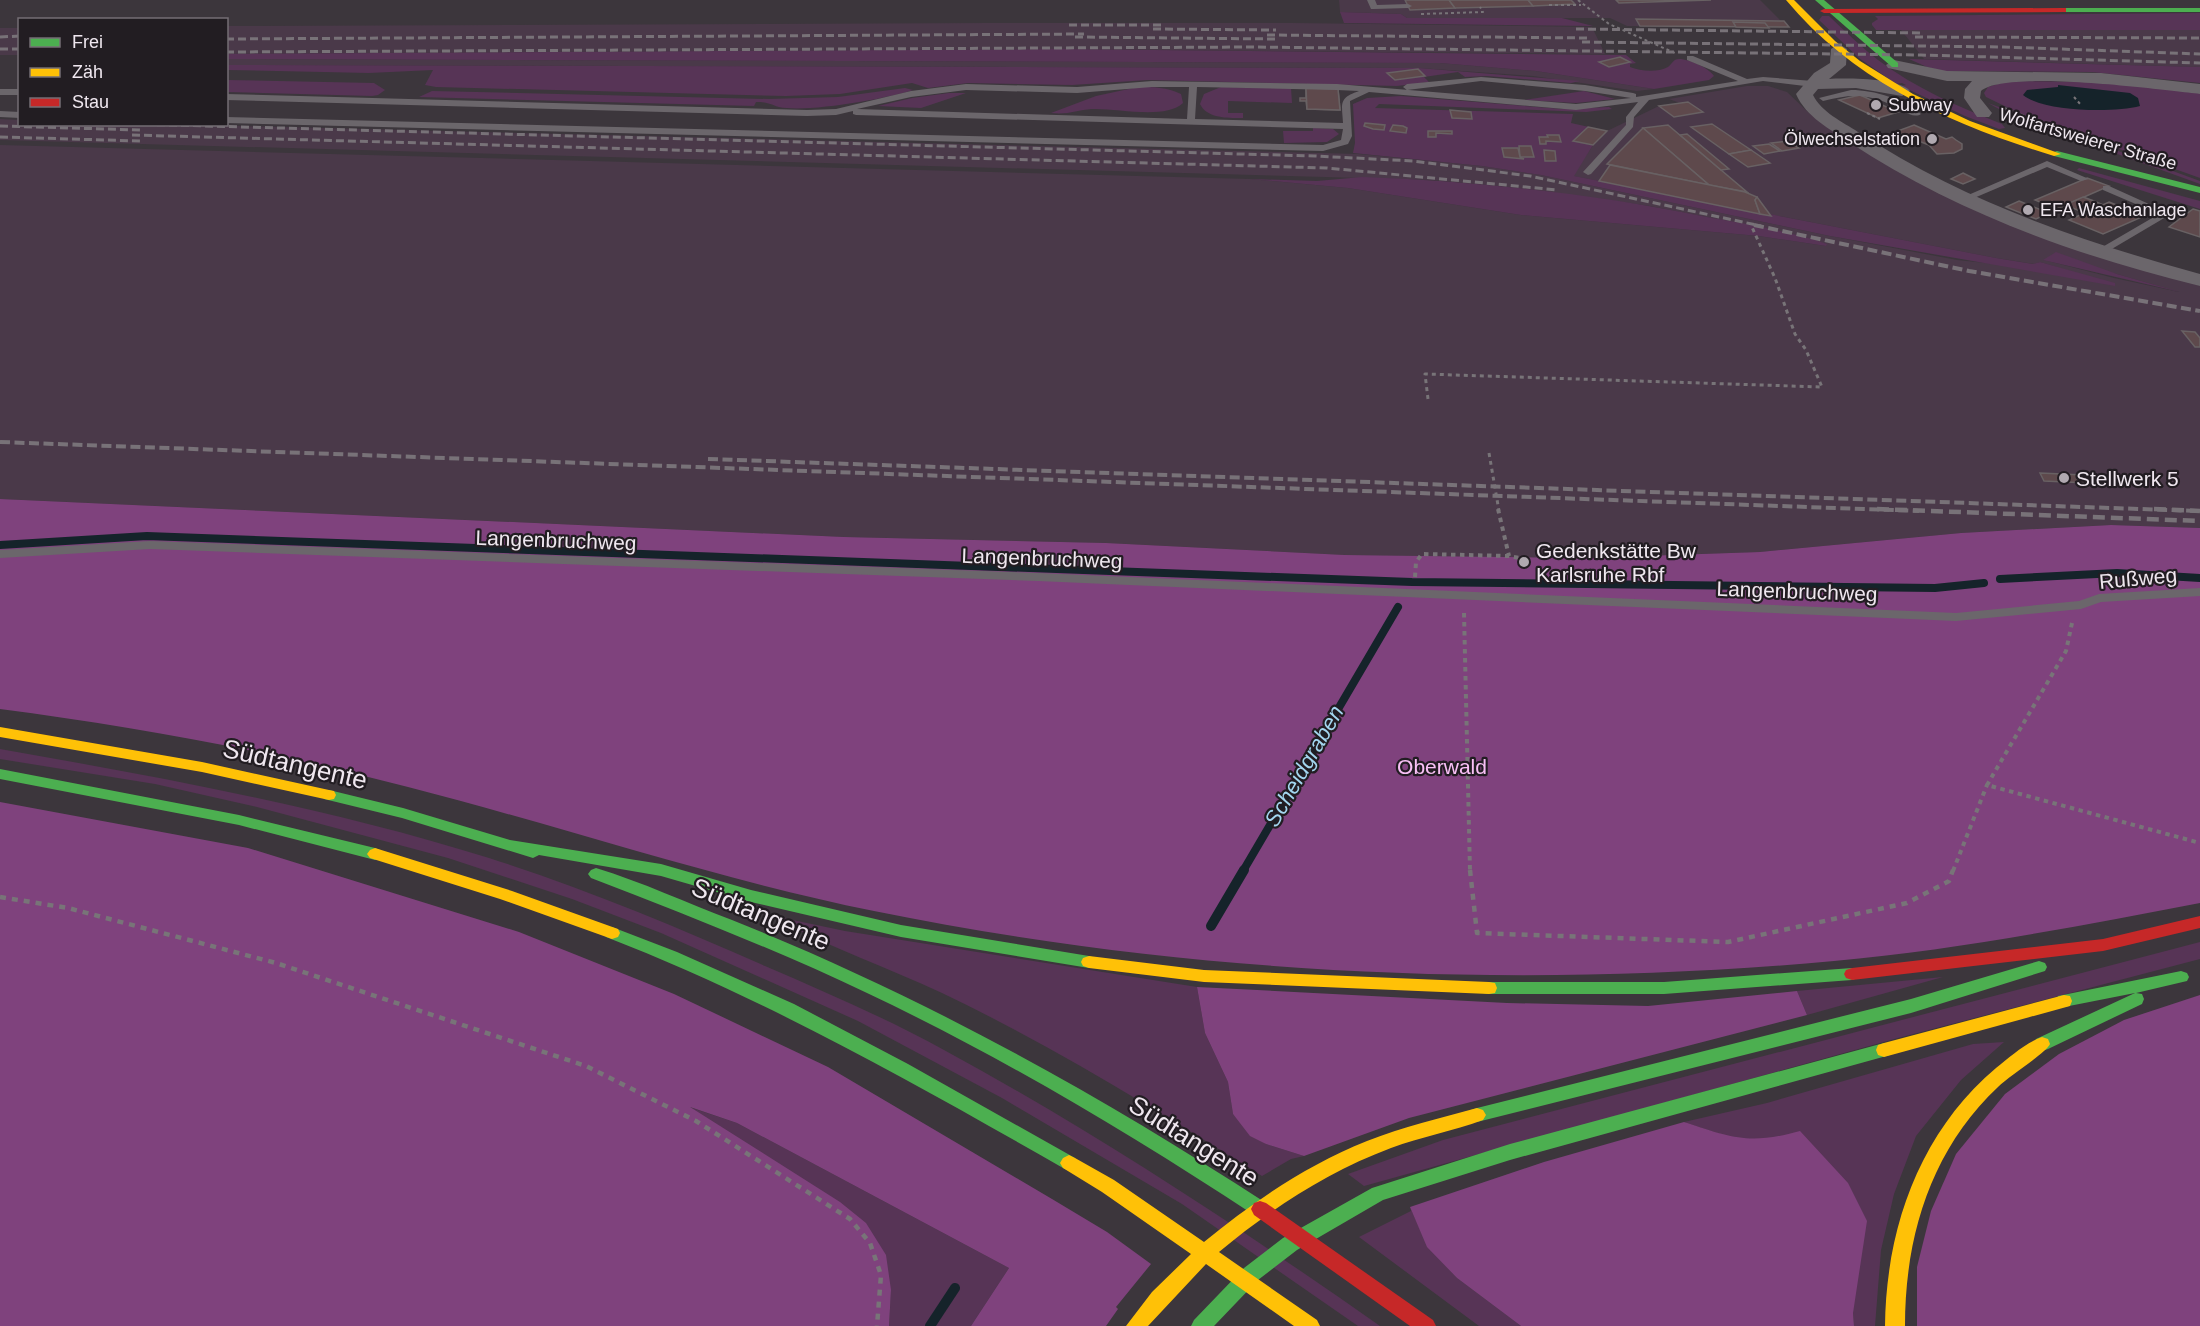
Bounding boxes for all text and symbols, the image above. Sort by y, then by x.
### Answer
legend [18,18,228,126]
text: Frei [72,32,103,52]
text: Zäh [72,62,103,82]
text: Stau [72,92,109,112]
place label: Subway [1888,95,1952,115]
marker: Subway [1869,98,1883,112]
street label: Wolfartsweierer Straße [1997,104,2179,174]
place label: Ölwechselstation [1784,129,1920,149]
marker: Ölwechselstation [1925,132,1939,146]
place label: EFA Waschanlage [2040,200,2186,220]
marker: EFA Waschanlage [2021,203,2035,217]
place label: Stellwerk 5 [2076,467,2179,490]
marker: Stellwerk 5 [2057,471,2071,485]
street label: Langenbruchweg [475,526,637,554]
place label: Gedenkstätte Bw Karlsruhe Rbf [1536,539,1697,586]
street label: Langenbruchweg [961,544,1123,572]
marker: Gedenkstätte Bw Karlsruhe Rbf [1517,555,1531,569]
street label: Rußweg [2098,563,2178,593]
street label: Langenbruchweg [1716,577,1878,605]
water label: Scheidgraben [1259,701,1349,831]
street label: Südtangente [220,733,370,795]
park label: Oberwald [1397,755,1487,778]
street label: Südtangente [687,871,835,957]
street label: Südtangente [1124,1089,1264,1193]

